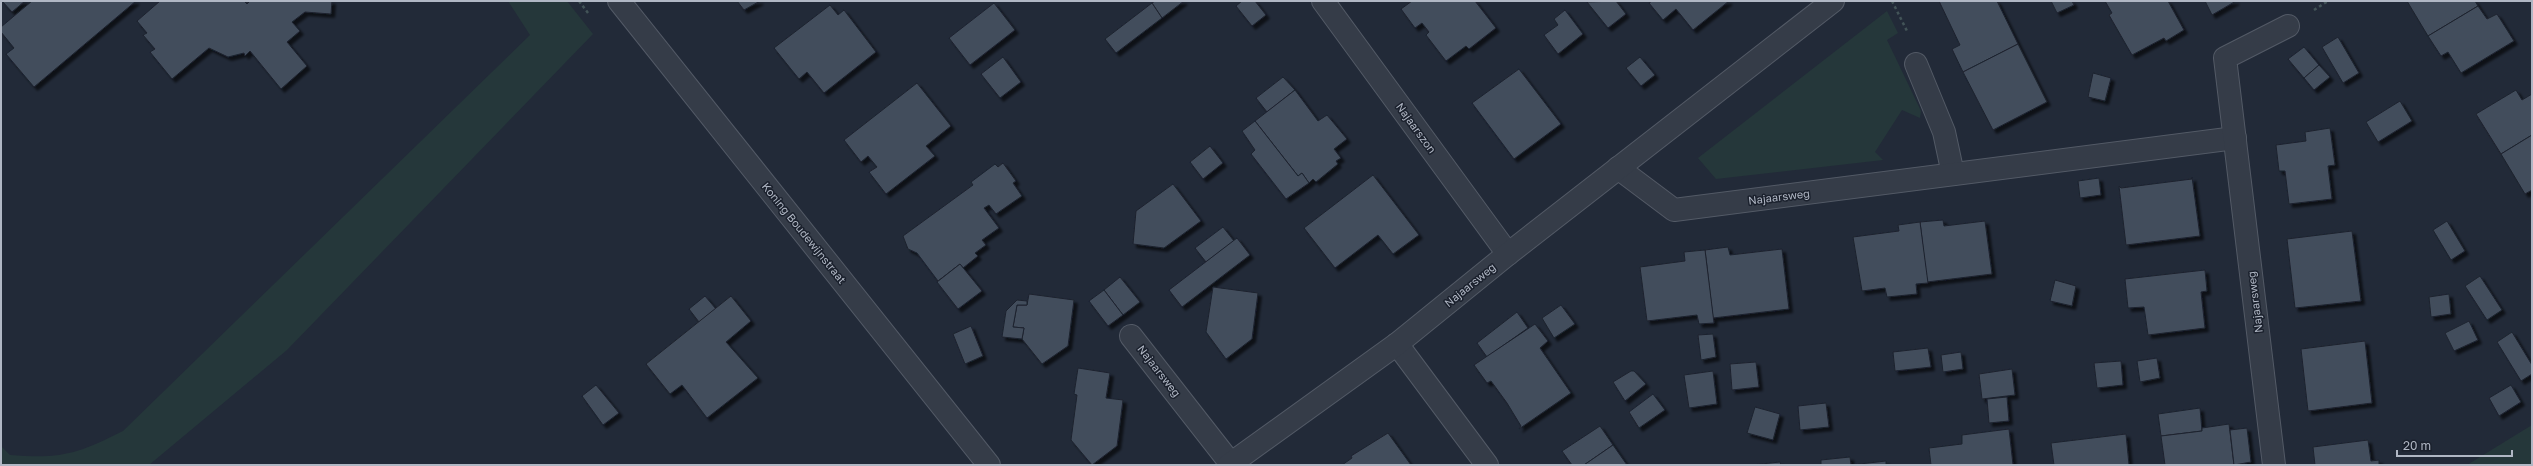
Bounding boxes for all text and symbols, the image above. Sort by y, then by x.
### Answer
street label: Najaarszon [1394,100,1439,155]
street label: Koning Boudewijnstraat [760,180,849,286]
street label: Najaarsweg [1747,186,1811,207]
street label: Najaarsweg [1441,260,1498,309]
street label: Najaarsweg [2244,270,2265,334]
street label: Najaarsweg [1135,342,1184,399]
scale bar [2397,432,2512,458]
text: 20 m [2403,438,2431,453]

